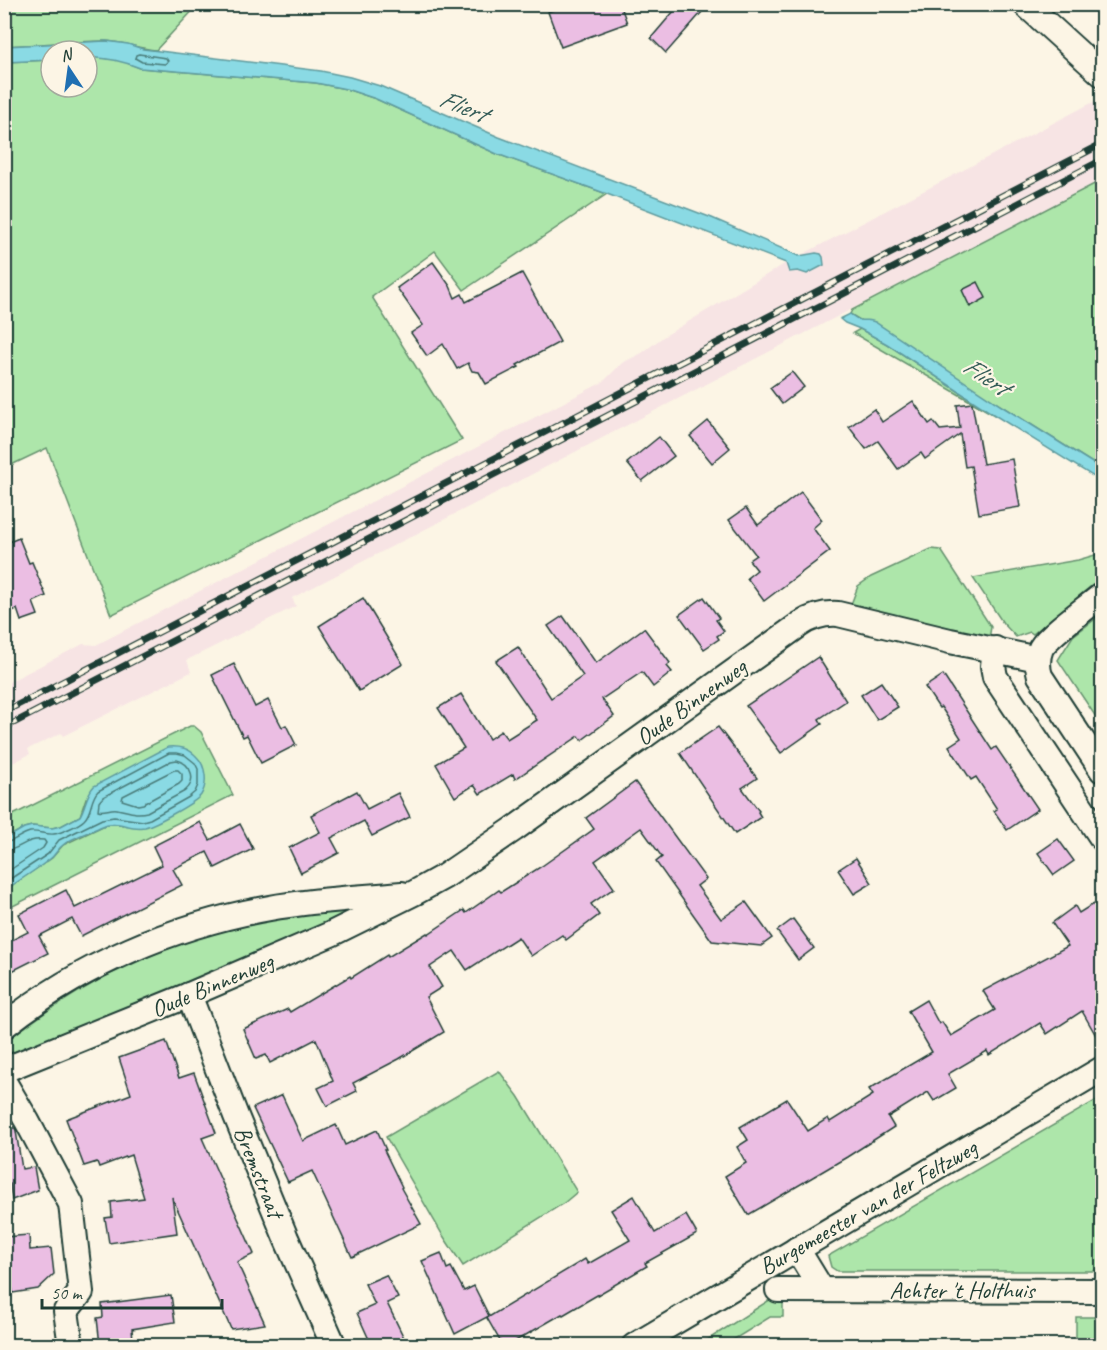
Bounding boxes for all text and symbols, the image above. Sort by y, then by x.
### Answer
north arrow [39,39,99,99]
text: N [59,44,76,66]
water label: Fliert [435,82,497,132]
water label: Fliert [957,349,1020,406]
street label: Oude Binnenweg [630,651,753,752]
street label: Oude Binnenweg [146,945,279,1024]
street label: Bremstraat [227,1122,292,1225]
street label: Burgemeester van der Feltzweg [754,1132,983,1282]
scale bar [42,1272,222,1310]
street label: Achter 't Holthuis [890,1275,1036,1305]
text: 50 m [51,1282,84,1304]

